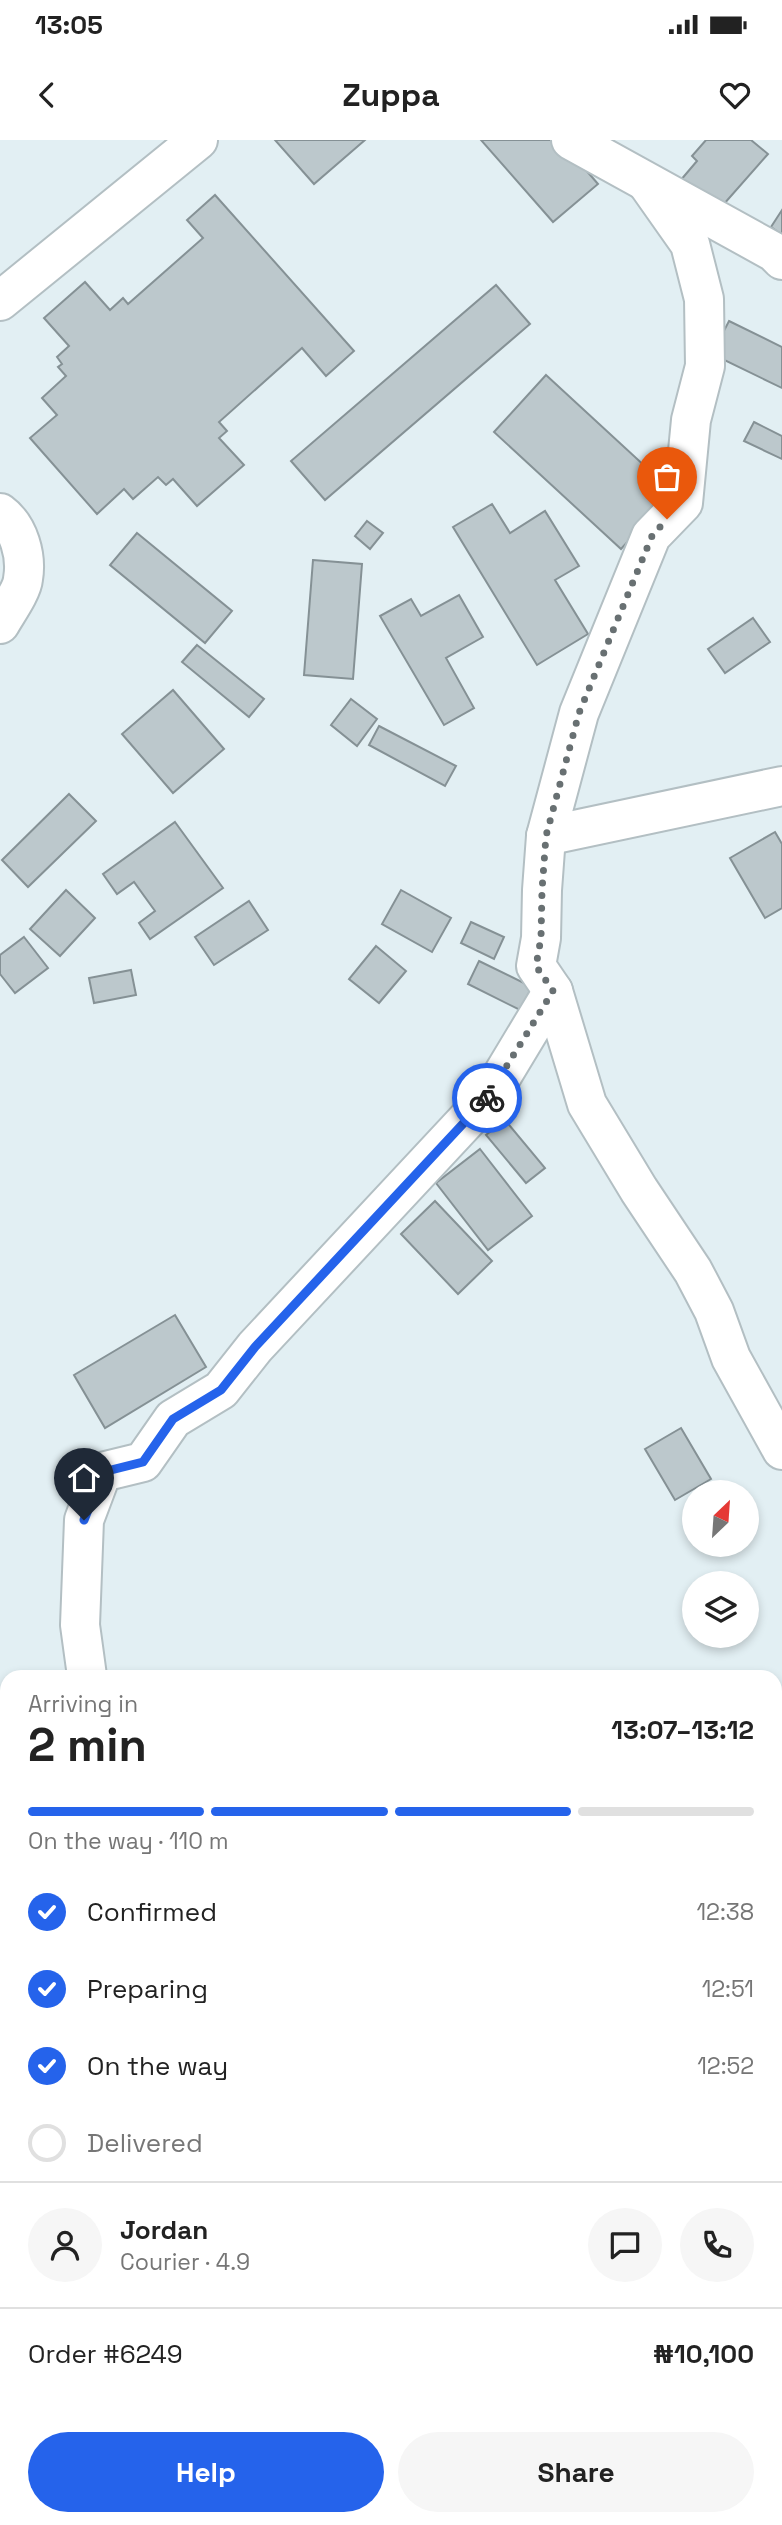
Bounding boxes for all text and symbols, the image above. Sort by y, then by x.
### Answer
text: 13:05 [35,8,103,42]
text: Zuppa [342,75,440,115]
icon: back [28,76,66,114]
icon: heart [716,76,754,114]
pin [637,447,697,519]
icon: bag [648,458,686,496]
courier [452,1063,522,1133]
icon: bike [468,1079,506,1117]
pin [54,1448,114,1520]
icon: home [65,1459,103,1497]
north arrow [682,1480,760,1558]
map controls [682,1480,759,1648]
button: layers [682,1571,759,1648]
text: Arriving in [28,1689,138,1719]
text: 13:07–13:12 [611,1713,754,1747]
text: 2 min [28,1716,147,1774]
text: On the way · 110 m [28,1826,229,1856]
icon: check [28,1893,66,1931]
text: Confirmed [87,1895,217,1929]
text: 12:38 [696,1897,754,1927]
icon: check [28,1970,66,2008]
text: Preparing [87,1972,208,2006]
text: 12:51 [702,1974,754,2004]
icon: check [28,2047,66,2085]
text: On the way [87,2049,228,2083]
text: 12:52 [697,2051,754,2081]
text: Delivered [87,2126,203,2160]
button: person [28,2208,102,2282]
button: chat [588,2208,662,2282]
button: phone [680,2208,754,2282]
text: Jordan [120,2213,208,2247]
text: Courier · 4.9 [120,2247,250,2277]
text: Order #6249 [28,2337,183,2371]
text: ₦10,100 [653,2337,754,2371]
button: Help [28,2432,384,2512]
button: Share [398,2432,754,2512]

